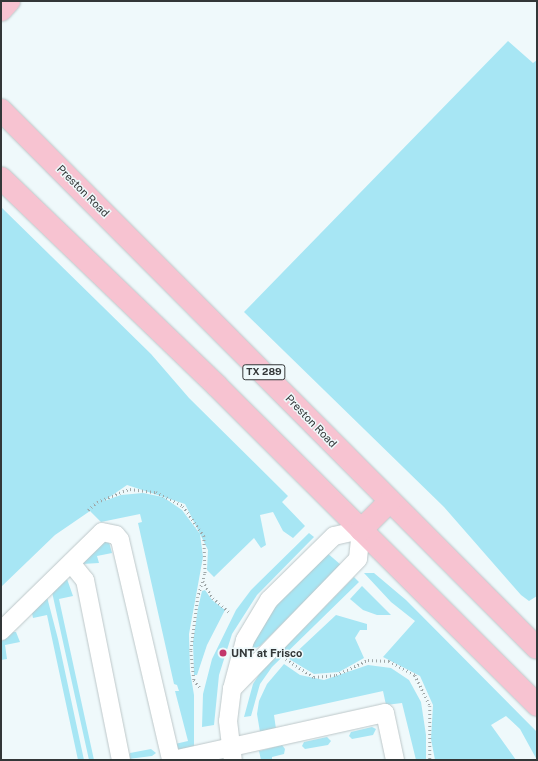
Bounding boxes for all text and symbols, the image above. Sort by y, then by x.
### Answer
street label: Preston Road [54,162,112,220]
road number: TX 289 [242,364,286,380]
street label: Preston Road [283,392,339,450]
place label: UNT at Frisco [231,646,302,660]
marker: UNT at Frisco [218,648,228,658]

